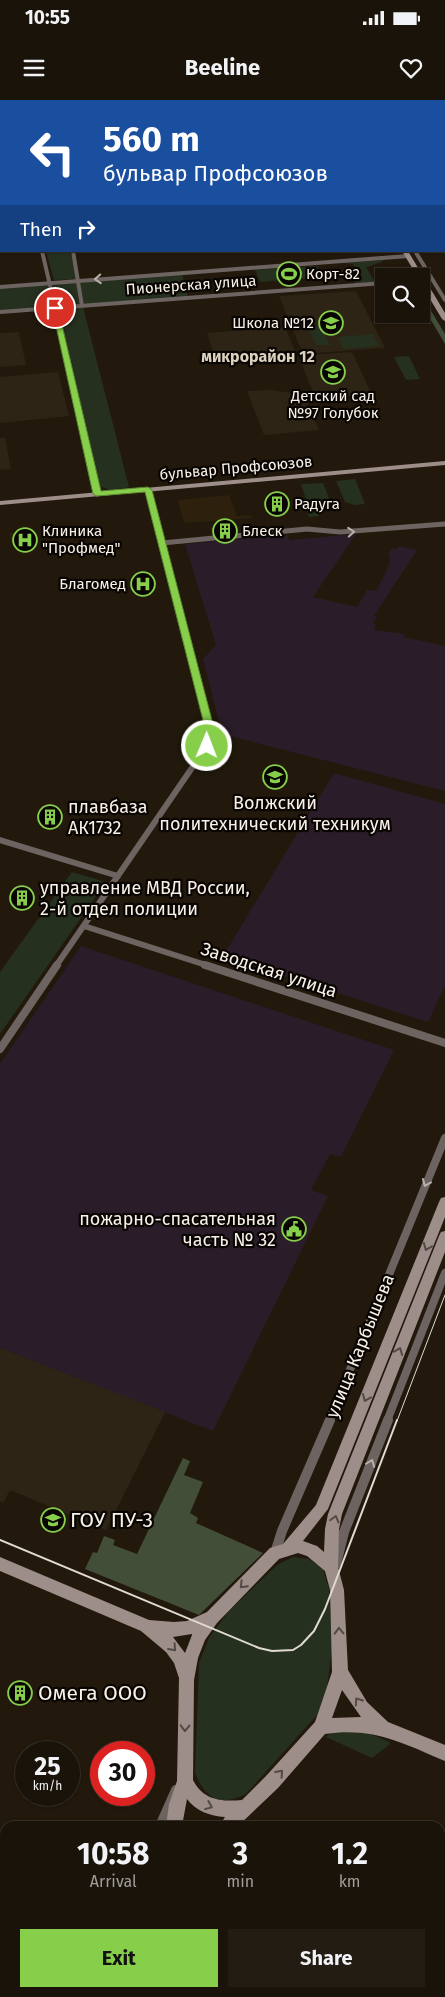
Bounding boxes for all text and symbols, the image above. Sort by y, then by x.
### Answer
text: 10:55 [25,6,70,29]
icon: menu [20,54,48,82]
text: Beeline [185,54,260,81]
icon: heart [397,54,425,82]
text: 560 m [103,118,200,160]
icon: left [20,120,85,185]
text: бульвар Профсоюзов [103,160,328,187]
icon: right [72,215,100,243]
text: Then [20,218,62,241]
sports icon: Корт-82 [276,261,302,287]
place label: Корт-82 [306,265,360,283]
map controls [375,268,430,323]
button: search [375,268,430,323]
street label: Пионерская улица [125,271,257,299]
one-way arrow [93,273,101,284]
pin [34,287,76,329]
icon: arrive [41,294,69,322]
school or university icon: Школа №12 [318,310,344,336]
place label: Школа №12 [232,314,314,332]
district label: микрорайон 12 [201,347,315,366]
school or university icon: Детский сад №97 Голубок [320,359,346,385]
place label: Детский сад №97 Голубок [287,387,379,422]
street label: бульвар Профсоюзов [159,452,313,484]
building icon: Радуга [264,491,290,517]
place label: Радуга [294,495,340,513]
building icon: Блеск [212,518,238,544]
place label: Клиника "Профмед" [42,522,120,557]
place label: Блеск [242,522,283,540]
one-way arrow [347,526,355,537]
hospital icon: Клиника "Профмед" [12,527,38,553]
hospital icon: Благомед [130,571,156,597]
place label: Благомед [59,575,126,593]
position arrow [180,719,232,771]
school or university icon: Волжский политехнический техникум [262,764,288,790]
place label: Волжский политехнический техникум [159,792,391,835]
place label: плавбаза АК1732 [68,796,148,839]
building icon: плавбаза АК1732 [37,804,63,830]
place label: управление МВД России, 2-й отдел полиции [40,877,250,920]
building icon: управление МВД России, 2-й отдел полиции [9,885,35,911]
street label: Заводская улица [198,938,340,1002]
one-way arrow [422,1178,433,1187]
place label: пожарно-спасательная часть № 32 [79,1208,276,1251]
public building icon: пожарно-спасательная часть № 32 [281,1216,307,1242]
one-way arrow [423,1243,433,1251]
street label: улица Карбышева [321,1271,399,1421]
one-way arrow [393,1347,403,1356]
one-way arrow [361,1393,372,1402]
one-way arrow [365,1459,375,1468]
school or university icon: ГОУ ПУ-3 [40,1507,66,1533]
place label: ГОУ ПУ-3 [70,1507,153,1533]
one-way arrow [329,1515,339,1523]
one-way arrow [240,1580,249,1589]
one-way arrow [333,1627,344,1635]
one-way arrow [167,1643,176,1652]
building icon: Омега ООО [7,1680,33,1706]
place label: Омега ООО [38,1680,147,1706]
one-way arrow [355,1697,364,1707]
one-way arrow [180,1725,190,1733]
speed limit sign: 30 [90,1741,155,1806]
text: 25 [34,1752,61,1782]
one-way arrow [274,1770,283,1779]
text: km/h [33,1779,62,1793]
one-way arrow [204,1800,213,1811]
text: 10:58 [77,1836,150,1872]
text: 3 [233,1836,248,1872]
text: 1.2 [331,1836,368,1872]
text: Arrival [90,1872,137,1891]
text: min [227,1872,254,1891]
text: km [339,1872,361,1891]
button: Exit [20,1929,218,1987]
button: Share [228,1929,425,1987]

